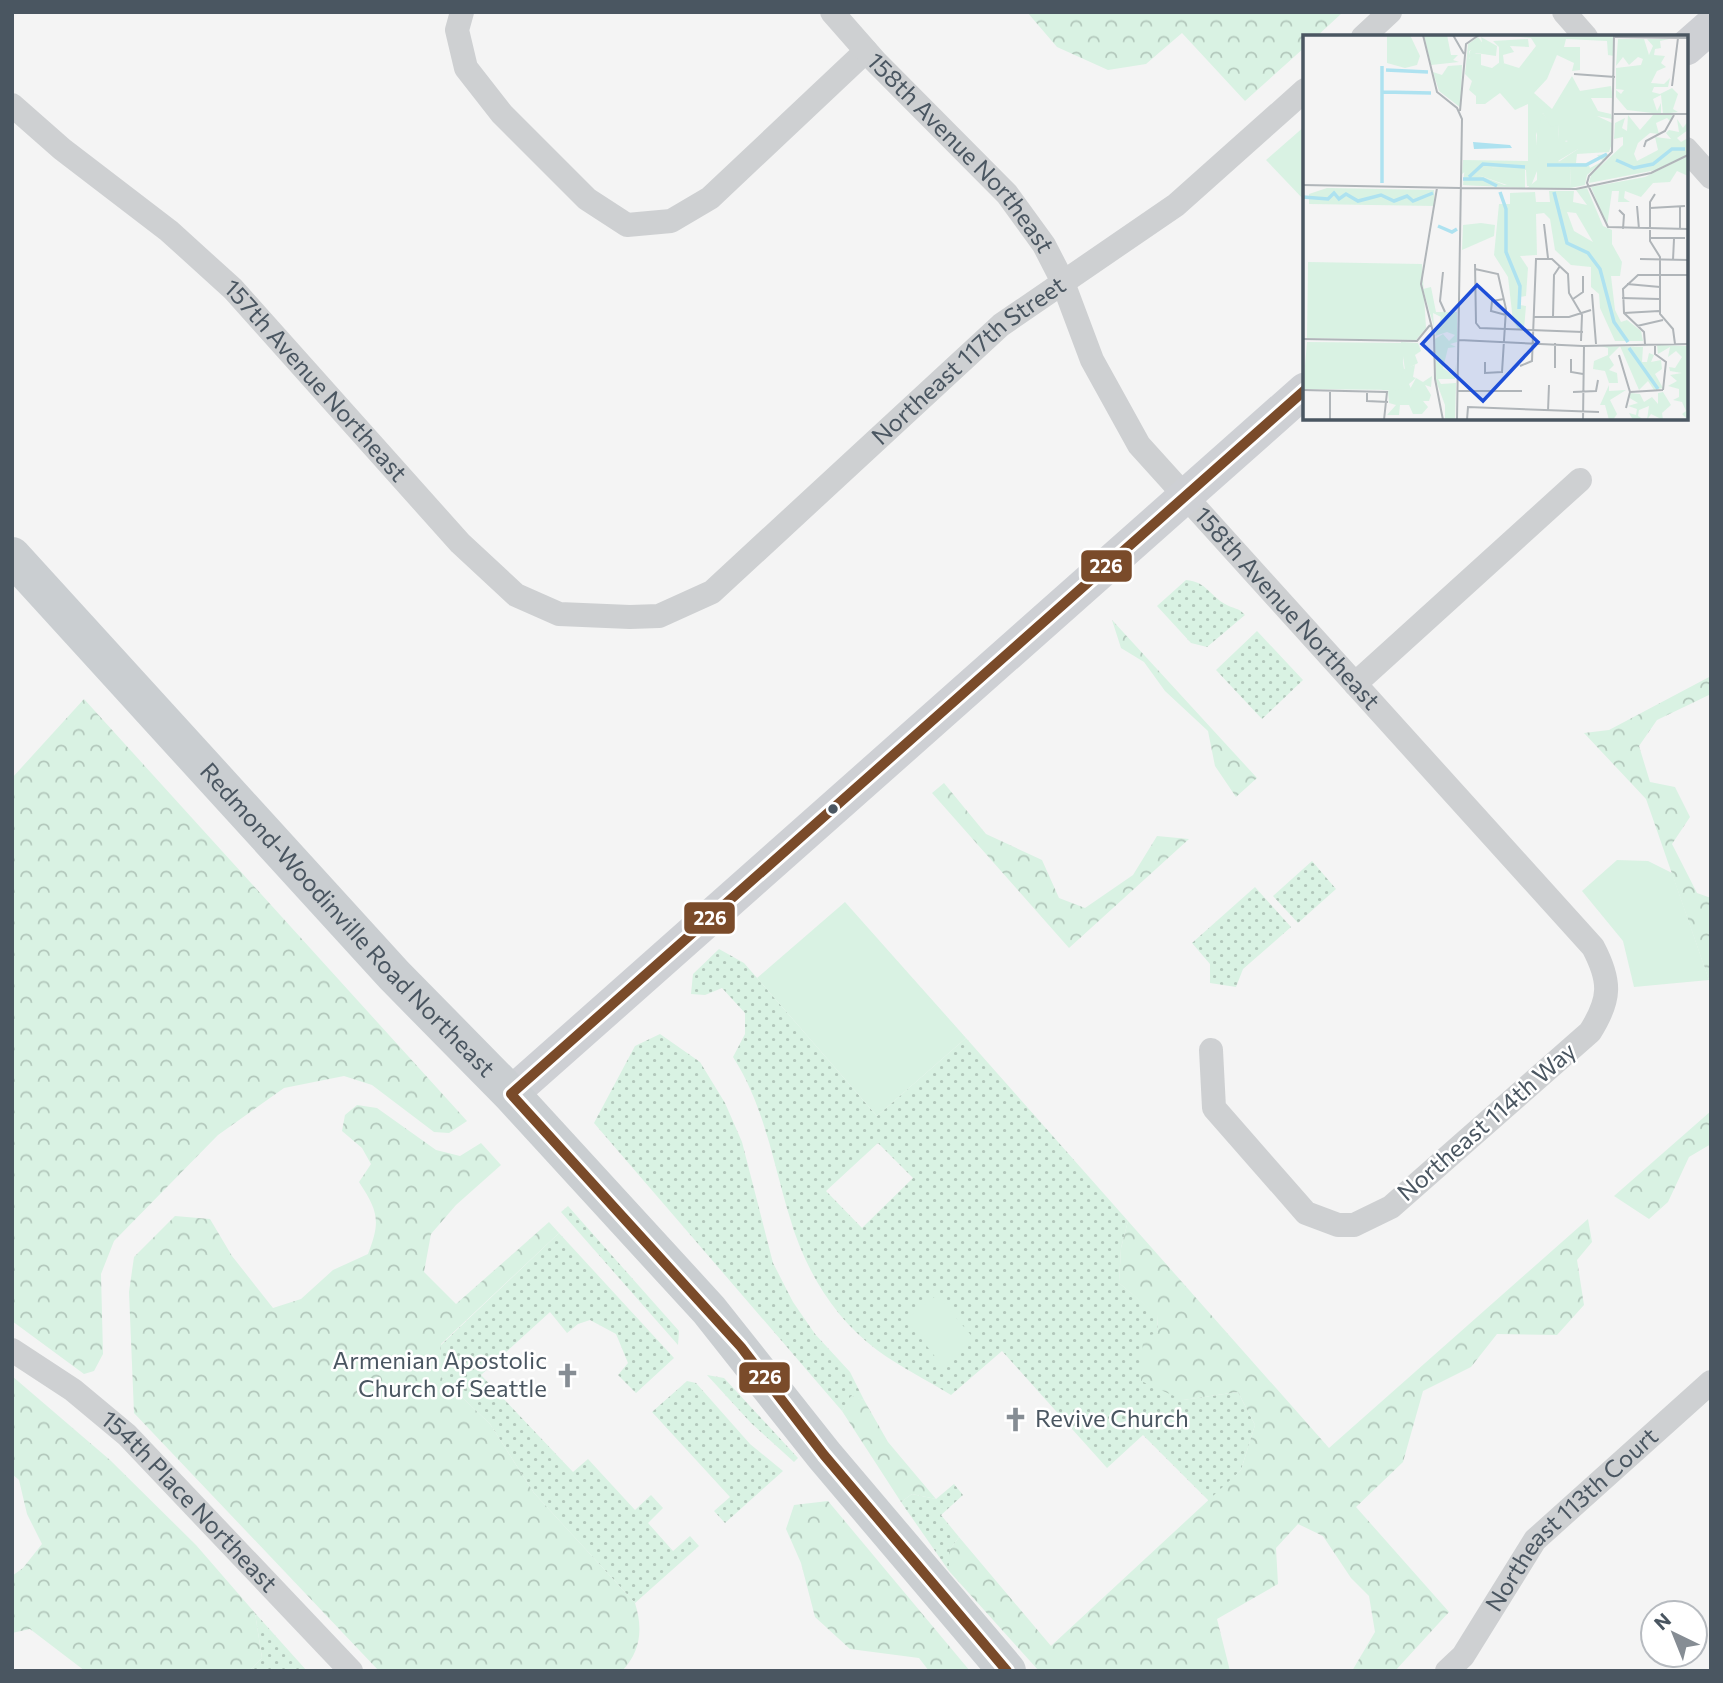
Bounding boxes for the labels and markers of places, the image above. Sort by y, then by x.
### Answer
unlabelled marker [826,802,840,816]
place label: Armenian Apostolic Church of Seattle [333,1345,547,1402]
church icon: Armenian Apostolic Church of Seattle [553,1361,581,1389]
place label: Revive Church [1035,1403,1189,1432]
church icon: Revive Church [1001,1405,1029,1433]

